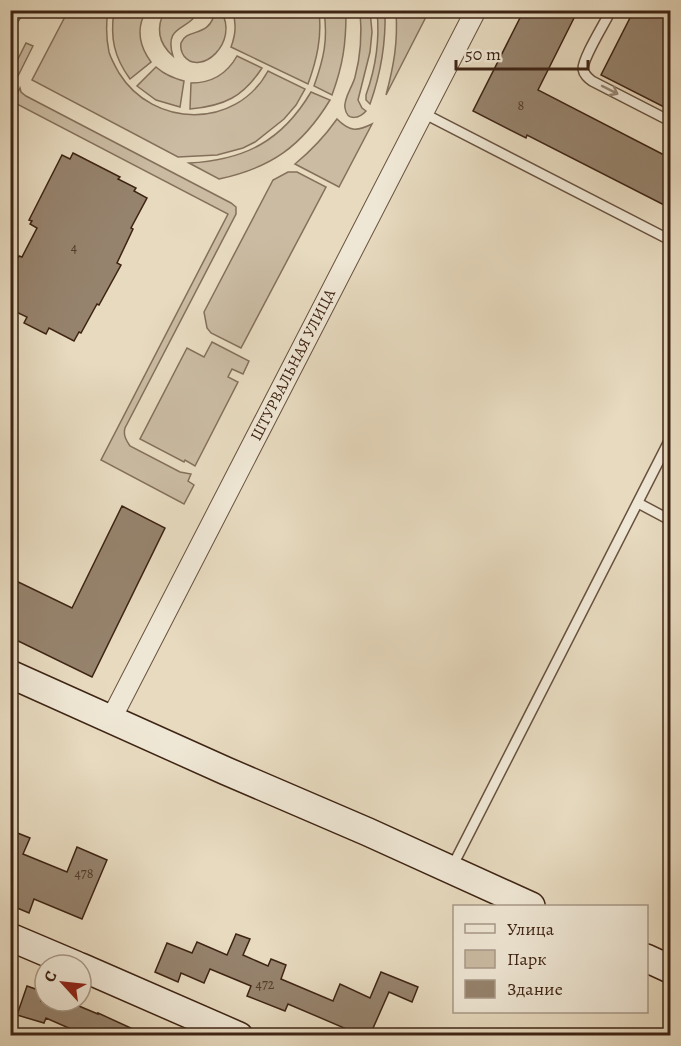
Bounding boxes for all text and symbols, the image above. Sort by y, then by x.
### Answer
scale bar [456,33,588,71]
text: 50 m [465,42,501,66]
one-way arrow [601,85,619,96]
house number: 8 [518,96,525,115]
house number: 4 [71,238,77,257]
street label: ШТУРВАЛЬНАЯ УЛИЦА [245,285,341,445]
house number: 478 [74,864,94,883]
legend [453,905,648,1013]
text: Улица [507,917,555,941]
text: Парк [507,947,547,971]
north arrow [33,953,93,1013]
text: С [38,967,63,986]
house number: 472 [256,975,275,994]
text: Здание [507,977,563,1001]

